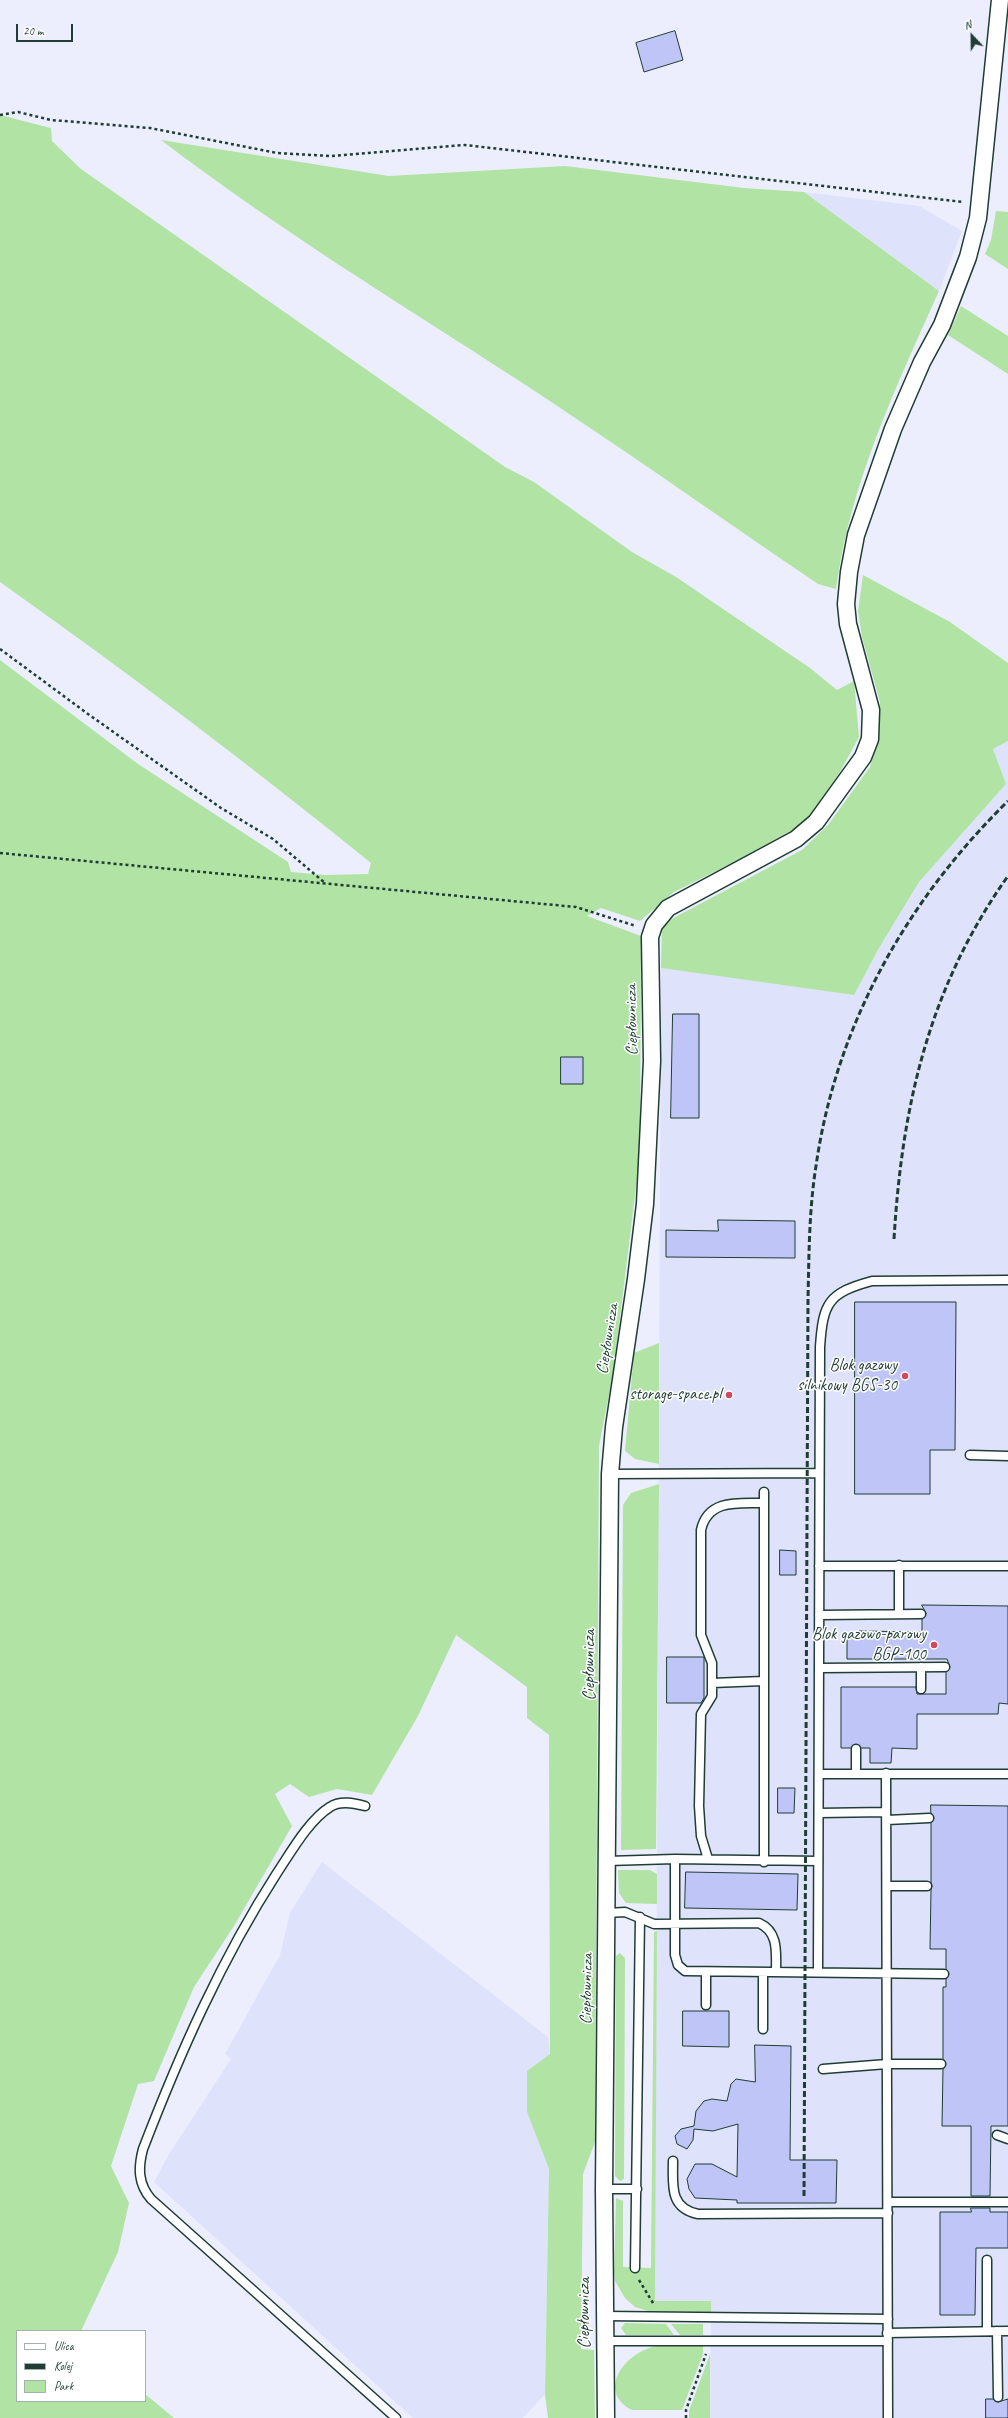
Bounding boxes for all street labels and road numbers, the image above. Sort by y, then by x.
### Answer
street label: Ciepłownicza [621,984,643,1056]
street label: Ciepłownicza [592,1302,624,1376]
street label: Ciepłownicza [580,1629,600,1701]
street label: Ciepłownicza [576,1953,598,2025]
street label: Ciepłownicza [575,2277,595,2349]

